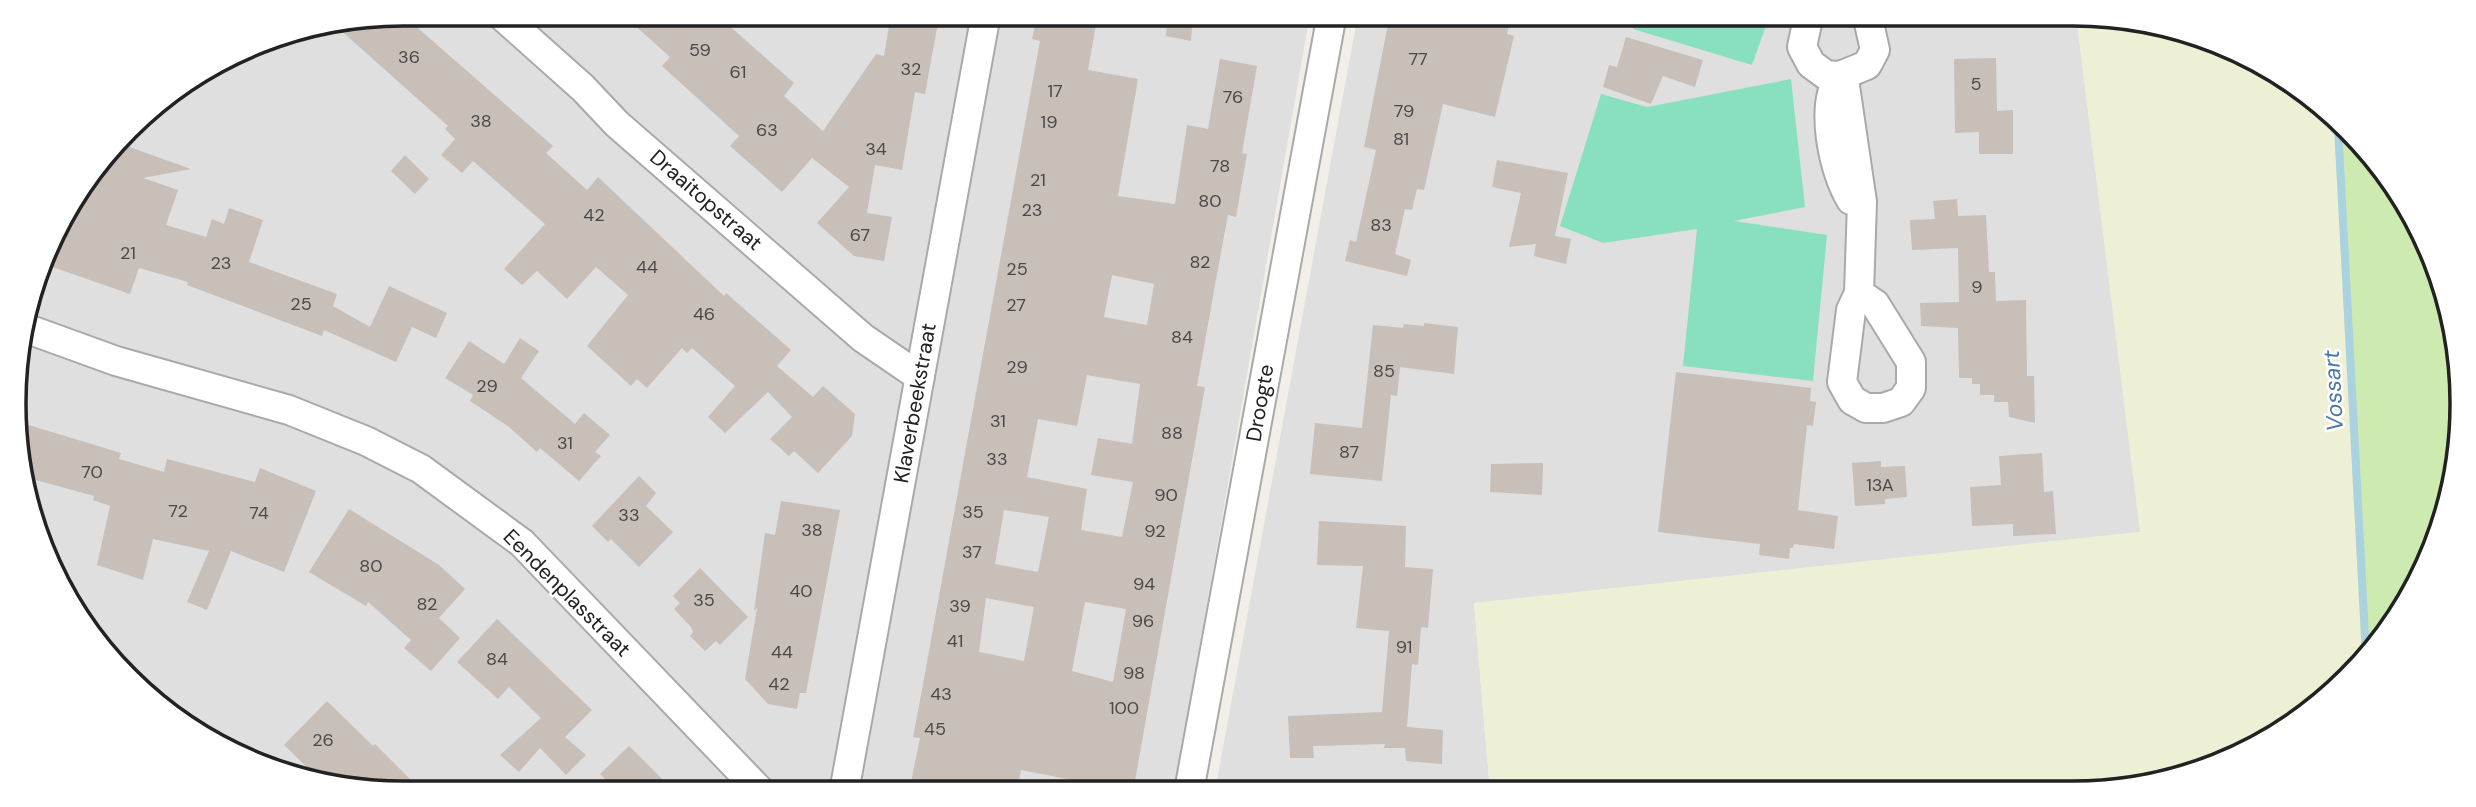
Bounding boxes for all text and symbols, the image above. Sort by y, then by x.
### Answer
house number: 59 [689,38,711,62]
house number: 36 [398,45,420,69]
house number: 77 [1408,47,1428,71]
house number: 32 [900,57,922,81]
house number: 61 [730,60,746,84]
house number: 5 [1971,72,1981,96]
house number: 17 [1047,79,1063,103]
house number: 76 [1223,85,1243,109]
house number: 79 [1394,99,1414,123]
house number: 38 [470,109,492,133]
house number: 19 [1041,110,1057,134]
house number: 63 [756,118,778,142]
house number: 81 [1393,127,1409,151]
house number: 34 [865,137,887,161]
street label: Draaitopstraat [644,143,768,257]
house number: 78 [1210,154,1230,178]
house number: 21 [1030,168,1046,192]
house number: 80 [1198,189,1222,213]
house number: 23 [1021,198,1043,222]
house number: 42 [583,203,605,227]
house number: 83 [1370,213,1392,237]
house number: 67 [850,223,870,247]
house number: 21 [120,241,136,265]
house number: 82 [1189,250,1211,274]
house number: 23 [210,251,232,275]
house number: 44 [636,255,658,279]
house number: 25 [1006,257,1028,281]
house number: 9 [1971,275,1983,299]
house number: 25 [290,292,312,316]
house number: 27 [1006,293,1026,317]
house number: 46 [693,302,715,326]
street label: Klaverbeekstraat [887,321,943,485]
house number: 84 [1171,325,1193,349]
water label: Vossart [2316,349,2350,432]
house number: 29 [1006,355,1028,379]
house number: 85 [1373,359,1395,383]
street label: Droogte [1239,362,1281,444]
house number: 29 [476,374,498,398]
house number: 31 [990,409,1006,433]
house number: 88 [1161,421,1183,445]
house number: 31 [557,431,573,455]
house number: 87 [1339,440,1359,464]
house number: 33 [986,447,1008,471]
house number: 70 [81,460,103,484]
house number: 13A [1866,473,1894,497]
house number: 90 [1154,483,1178,507]
house number: 72 [168,499,188,523]
house number: 35 [962,500,984,524]
house number: 74 [249,501,269,525]
house number: 33 [618,503,640,527]
house number: 38 [801,518,823,542]
house number: 92 [1144,519,1166,543]
street label: Eendenplasstraat [497,523,637,663]
house number: 37 [962,540,982,564]
house number: 80 [359,554,383,578]
house number: 94 [1133,572,1155,596]
house number: 40 [789,579,813,603]
house number: 35 [693,588,715,612]
house number: 82 [416,592,438,616]
house number: 39 [949,594,971,618]
house number: 96 [1132,609,1154,633]
house number: 41 [947,629,963,653]
house number: 91 [1396,635,1412,659]
house number: 44 [771,640,793,664]
house number: 84 [486,647,508,671]
house number: 98 [1123,661,1145,685]
house number: 42 [768,672,790,696]
house number: 43 [930,682,952,706]
house number: 100 [1109,696,1139,720]
house number: 45 [924,717,946,741]
house number: 26 [312,728,334,752]

